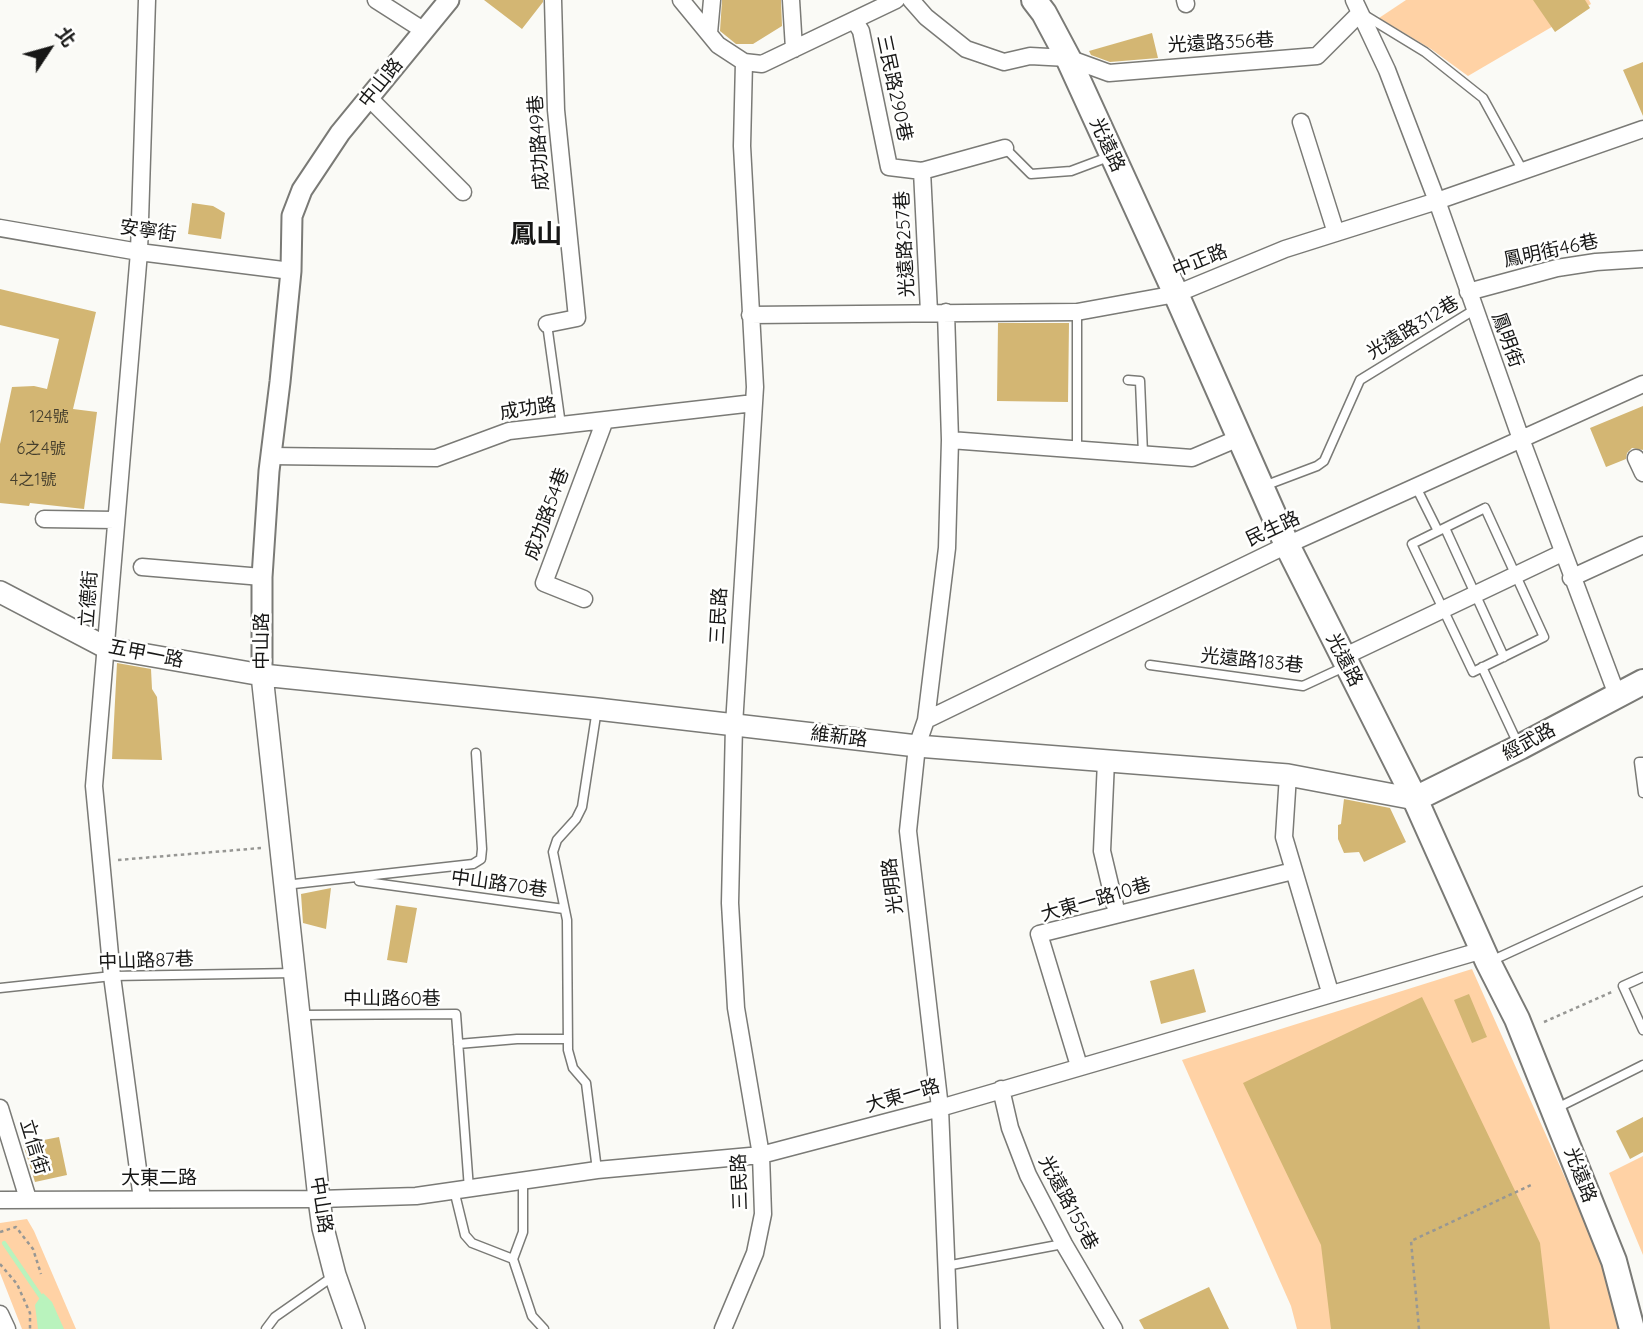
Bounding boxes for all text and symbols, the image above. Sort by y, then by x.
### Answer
north arrow [14,14,84,84]
text: 北 [51,22,81,51]
street label: 光遠路356巷 [1167,29,1275,57]
street label: 三民路290巷 [872,33,916,143]
street label: 中山路 [354,54,408,112]
street label: 成功路49巷 [524,94,554,192]
street label: 光遠路 [1085,114,1129,176]
street label: 光遠路257巷 [891,190,919,298]
street label: 安寧街 [118,216,178,246]
district label: 鳳山 [510,219,562,251]
street label: 鳳明街46巷 [1502,230,1600,272]
street label: 中正路 [1169,240,1231,282]
street label: 光遠路312巷 [1363,292,1463,364]
street label: 鳳明街 [1487,309,1527,371]
street label: 成功路 [498,393,558,425]
house number: 124號 [30,407,68,427]
house number: 6之4號 [16,439,66,459]
street label: 成功路54巷 [520,465,574,563]
house number: 4之1號 [10,470,56,490]
street label: 民生路 [1242,507,1304,551]
street label: 立德街 [76,570,102,628]
street label: 三民路 [706,587,732,645]
street label: 中山路 [251,613,273,669]
street label: 光遠路 [1321,629,1367,691]
street label: 五甲一路 [107,636,185,672]
street label: 光遠路183巷 [1199,644,1305,678]
street label: 經武路 [1498,719,1560,765]
street label: 維新路 [809,722,869,752]
street label: 光明路 [878,856,908,916]
street label: 中山路70巷 [449,866,549,902]
street label: 大東一路10巷 [1038,873,1154,927]
street label: 中山路87巷 [98,948,194,974]
street label: 中山路60巷 [343,988,441,1010]
street label: 大東一路 [863,1075,943,1117]
street label: 立信街 [15,1116,53,1178]
street label: 光遠路 [1559,1144,1601,1206]
street label: 光遠路155巷 [1034,1152,1102,1254]
street label: 三民路 [728,1153,752,1211]
street label: 大東二路 [121,1167,197,1189]
street label: 中山路 [305,1175,337,1235]

